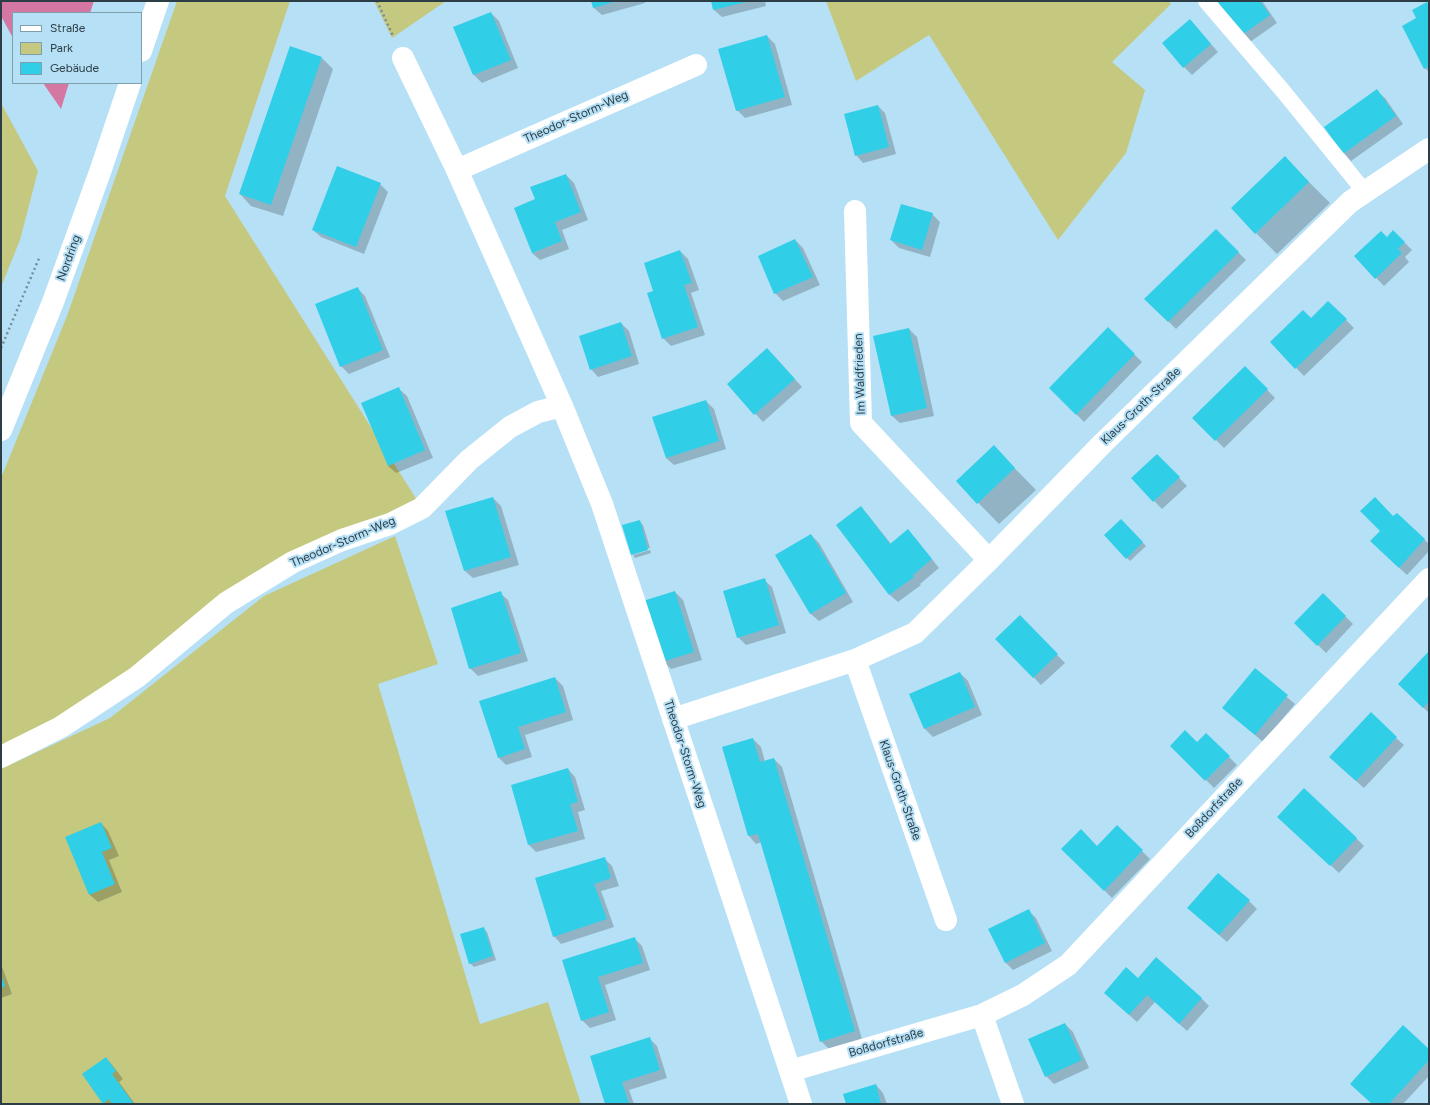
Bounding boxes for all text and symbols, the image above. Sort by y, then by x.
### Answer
legend [12,12,142,84]
text: Straße [50,21,85,35]
text: Park [50,41,73,55]
text: Gebäude [50,61,99,75]
street label: Theodor-Storm-Weg [522,88,630,146]
street label: Nordring [54,233,84,283]
street label: Im Waldfrieden [851,333,869,415]
street label: Klaus-Groth-Straße [1098,364,1184,448]
street label: Theodor-Storm-Weg [288,513,398,571]
street label: Theodor-Storm-Weg [661,698,709,810]
street label: Klaus-Groth-Straße [876,738,924,842]
street label: Boßdorfstraße [1182,775,1246,841]
street label: Boßdorfstraße [847,1025,925,1061]

